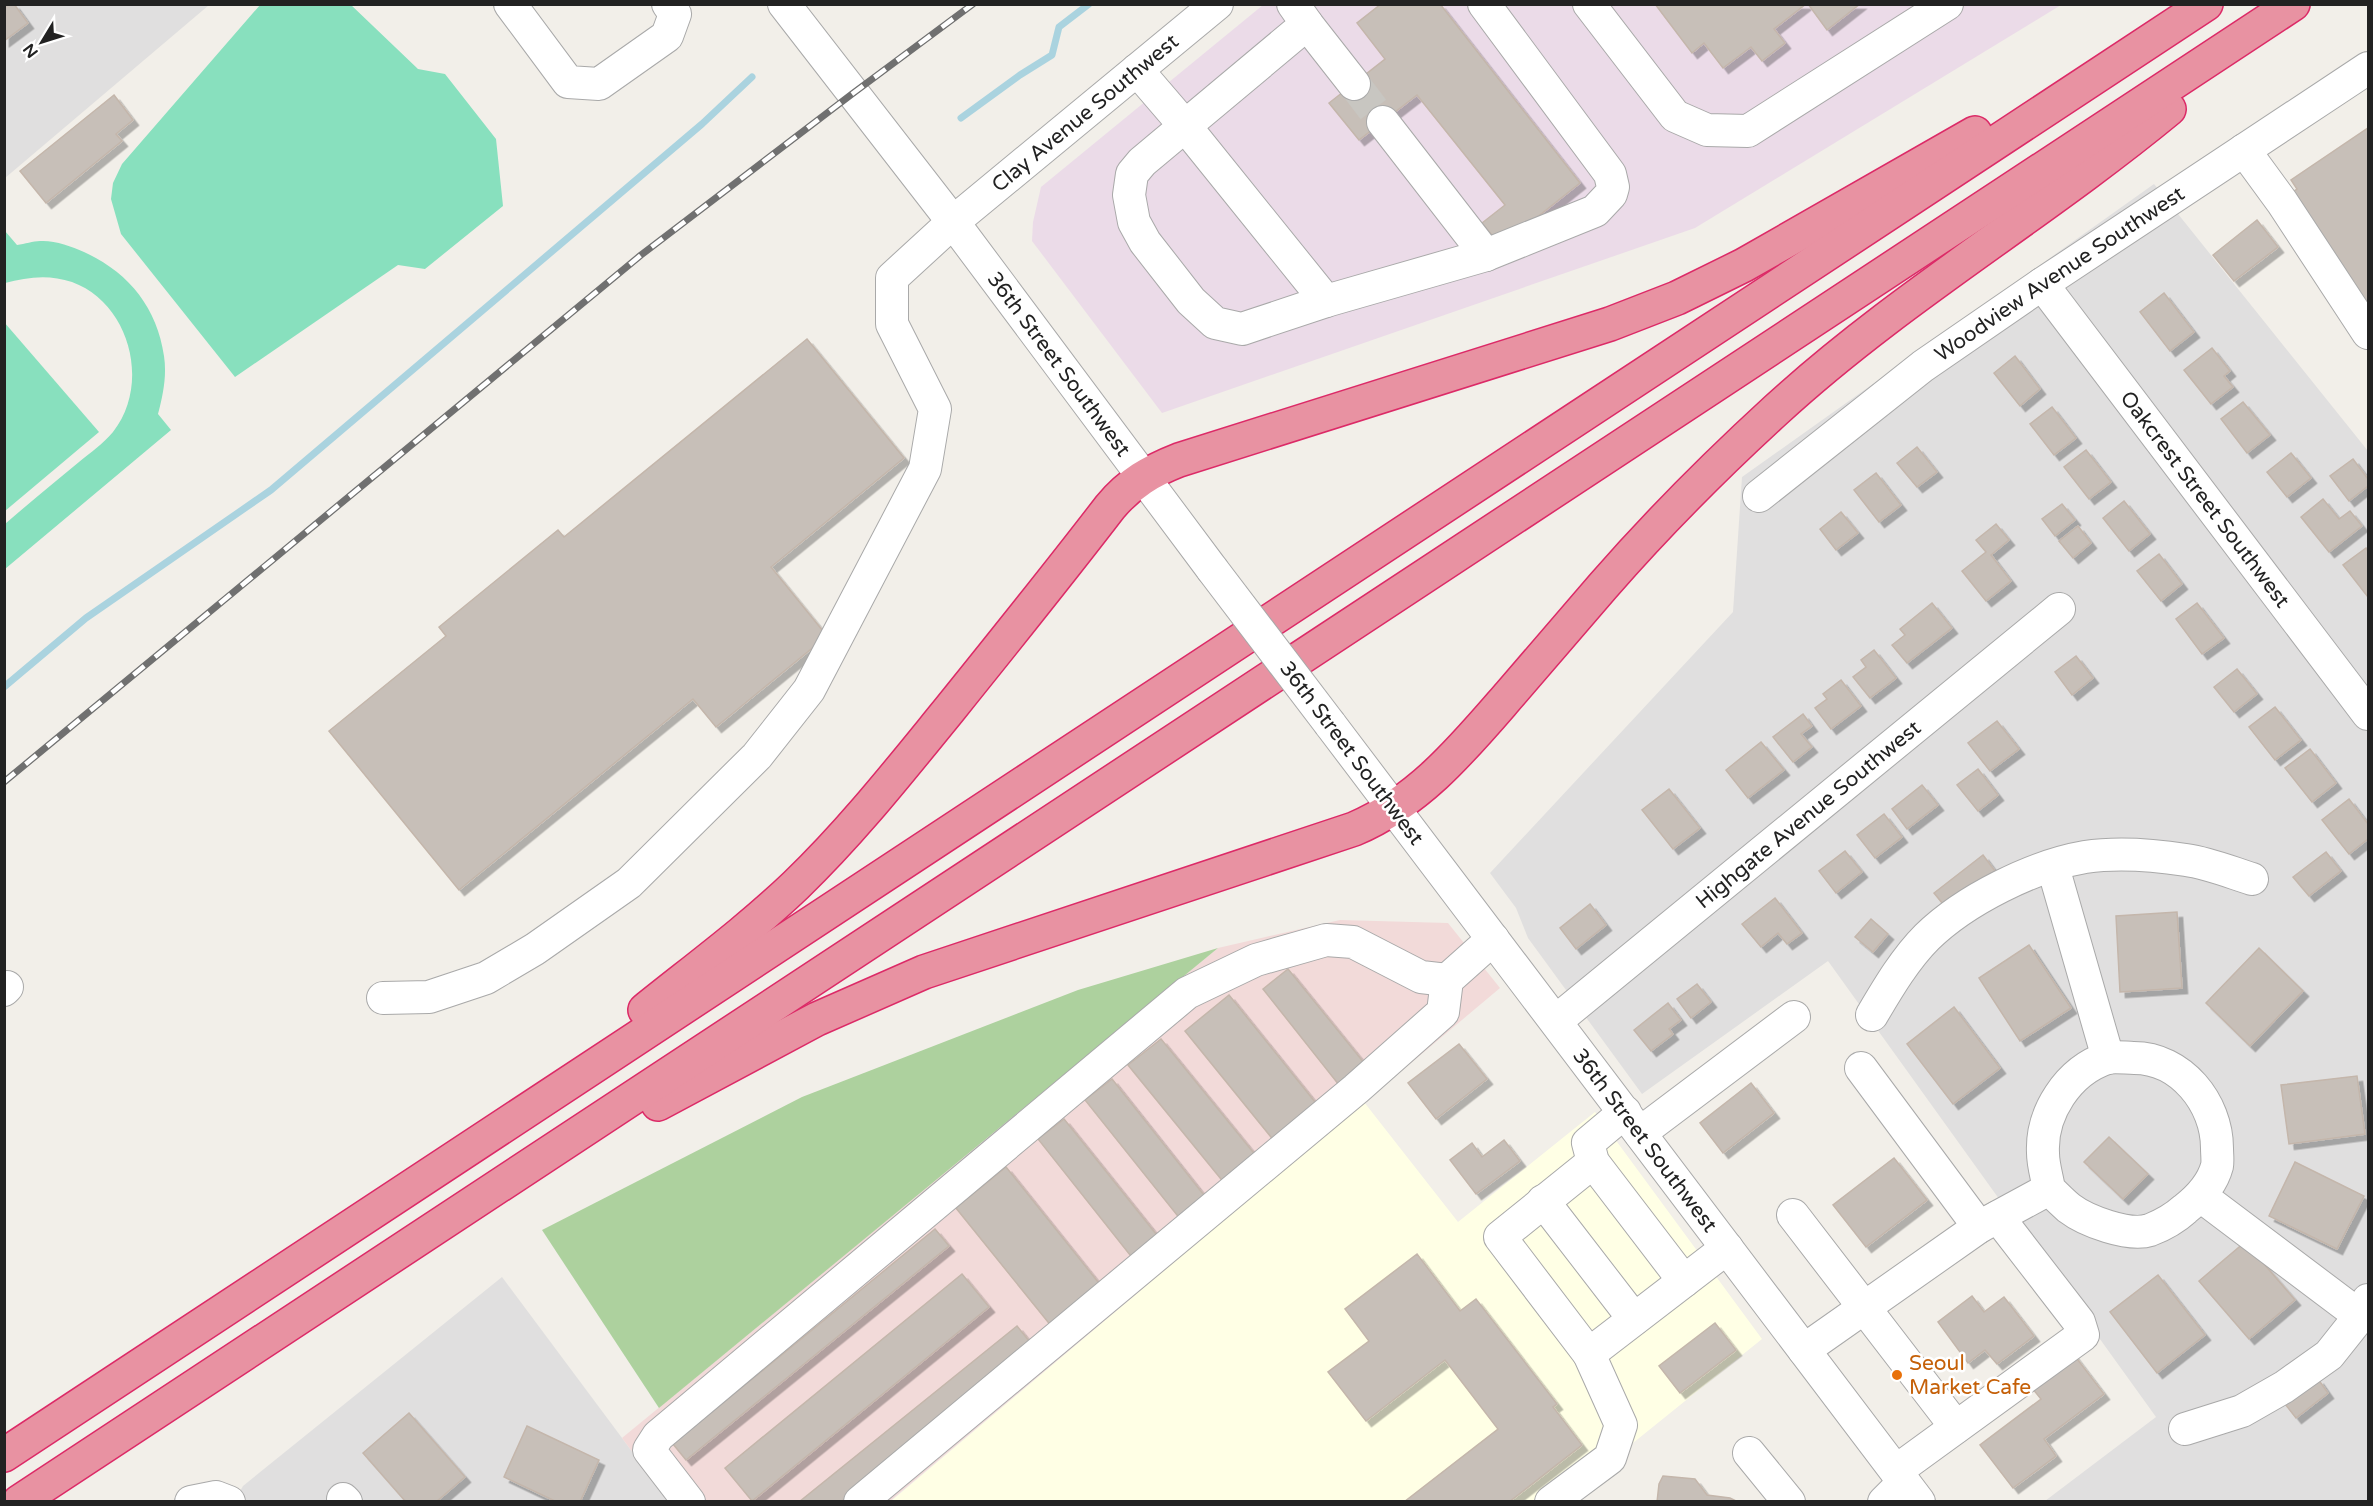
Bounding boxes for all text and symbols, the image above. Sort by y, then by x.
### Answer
north arrow [12,12,72,72]
street label: Clay Avenue Southwest [987,29,1184,198]
text: N [19,39,43,62]
street label: Woodview Avenue Southwest [1930,181,2189,367]
street label: 36th Street Southwest [982,267,1136,461]
street label: Oakcrest Street Southwest [2115,386,2295,613]
street label: 36th Street Southwest [1274,656,1429,850]
street label: Highgate Avenue Southwest [1691,715,1926,914]
street label: 36th Street Southwest [1567,1044,1722,1237]
place label: Seoul Market Cafe [1909,1351,2031,1400]
marker: Seoul Market Cafe [1890,1368,1904,1382]

